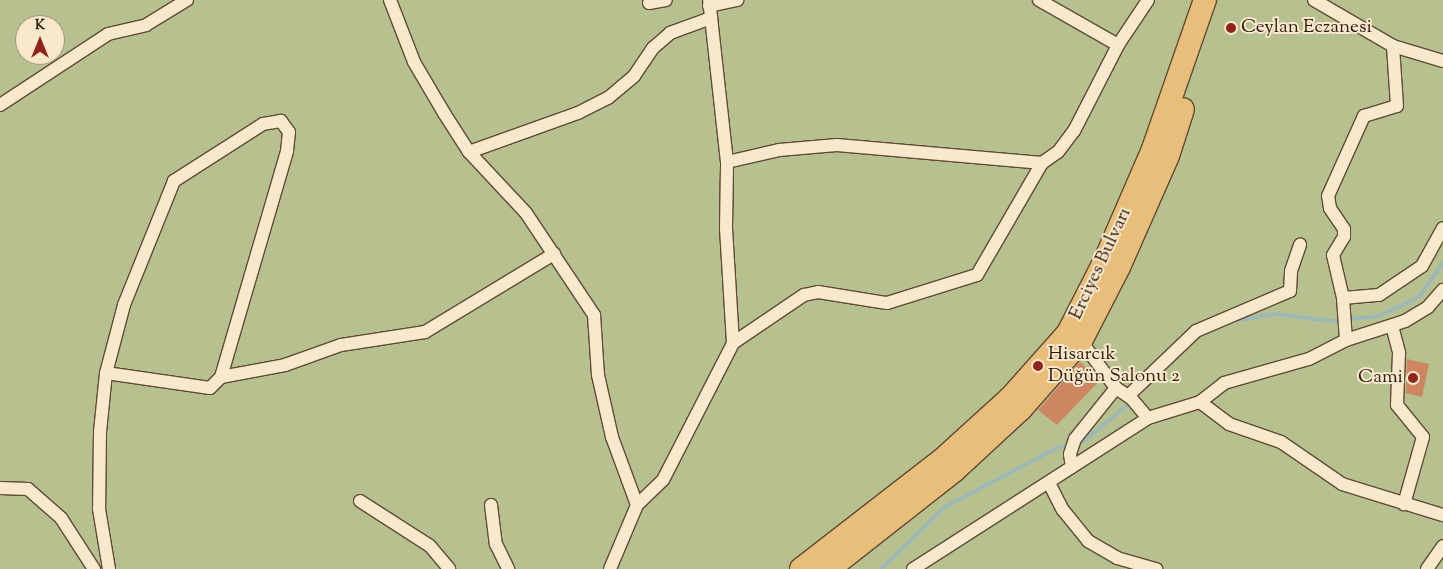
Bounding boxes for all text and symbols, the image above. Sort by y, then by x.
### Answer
north arrow [15,15,65,65]
text: K [35,16,45,36]
place label: Ceylan Eczanesi [1241,17,1372,39]
marker: Ceylan Eczanesi [1225,22,1237,34]
street label: Erciyes Bulvarı [1065,204,1137,324]
place label: Hisarcık Düğün Salonu 2 [1048,344,1180,388]
marker: Hisarcık Düğün Salonu 2 [1032,360,1044,372]
place label: Cami [1358,367,1403,389]
marker: Cami [1407,372,1419,384]

